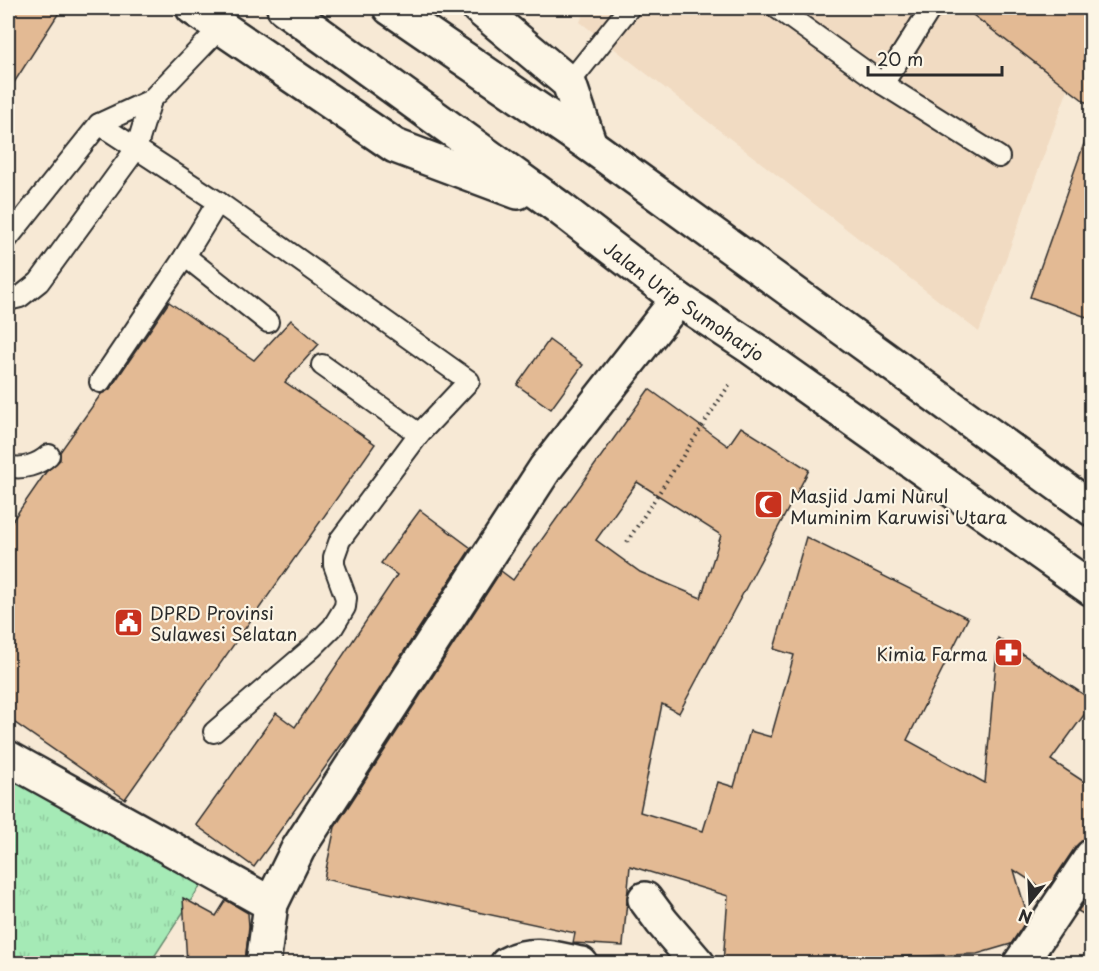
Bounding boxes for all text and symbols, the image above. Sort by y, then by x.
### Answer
scale bar [868,39,1002,77]
text: 20 m [877,45,923,72]
street label: Jalan Urip Sumoharjo [599,234,771,367]
place label: Masjid Jami Nurul Muminim Karuwisi Utara [790,482,1007,530]
mosque icon: Masjid Jami Nurul Muminim Karuwisi Utara [753,489,785,521]
place label: DPRD Provinsi Sulawesi Selatan [150,599,297,647]
public building icon: DPRD Provinsi Sulawesi Selatan [113,606,145,638]
pharmacy icon: Kimia Farma [992,637,1024,669]
place label: Kimia Farma [876,640,987,667]
north arrow [1000,872,1060,932]
text: N [1015,904,1035,931]

